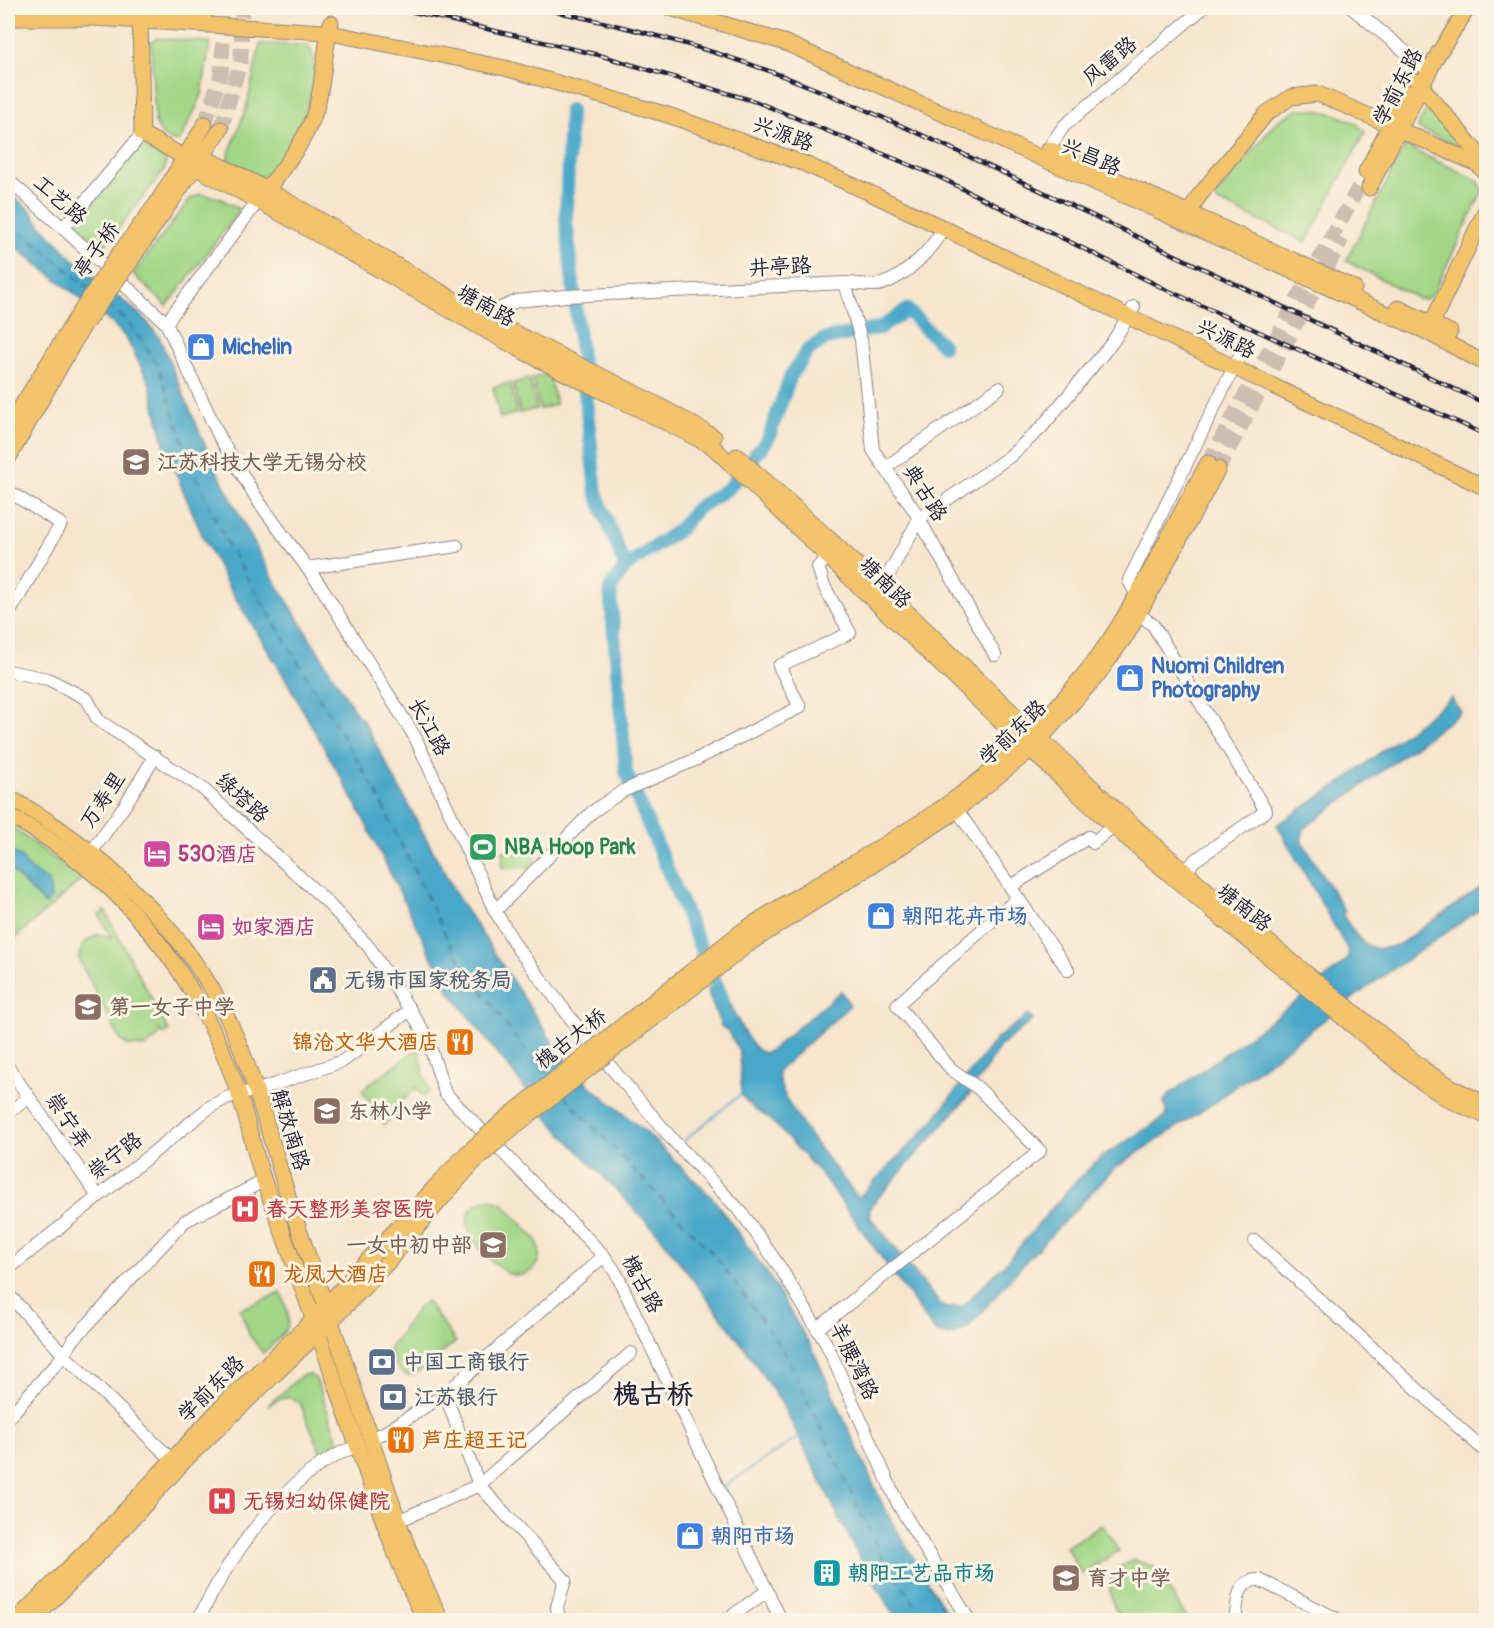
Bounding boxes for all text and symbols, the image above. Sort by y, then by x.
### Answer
street label: 风雷路 [1077,30,1143,92]
street label: 学前东路 [1367,43,1429,131]
street label: 兴源路 [749,111,817,157]
street label: 兴昌路 [1057,132,1125,182]
street label: 工艺路 [27,169,93,231]
street label: 亭子桥 [68,216,126,284]
street label: 井亭路 [748,252,812,282]
street label: 塘南路 [452,279,520,333]
street label: 兴源路 [1192,313,1260,365]
shop icon: Michelin [185,331,217,363]
place label: Michelin [222,334,292,361]
school or university icon: 江苏科技大学无锡分校 [120,446,152,478]
place label: 江苏科技大学无锡分校 [157,449,367,476]
street label: 典古路 [897,459,953,527]
street label: 塘南路 [853,551,917,615]
place label: Nuomi Children Photography [1151,653,1284,704]
shop icon: Nuomi Children Photography [1114,662,1146,694]
street label: 长江路 [402,693,456,761]
street label: 学前东路 [973,694,1053,772]
street label: 万寿里 [74,766,132,834]
street label: 绿塔路 [210,767,274,829]
sports icon: NBA Hoop Park [467,831,499,863]
place label: NBA Hoop Park [504,834,636,861]
hotel icon: 530酒店 [141,838,173,870]
place label: 530酒店 [178,841,257,868]
street label: 塘南路 [1211,878,1277,938]
shop icon: 朝阳花卉市场 [865,900,897,932]
place label: 朝阳花卉市场 [902,903,1028,930]
hotel icon: 如家酒店 [195,911,227,943]
place label: 如家酒店 [232,914,316,941]
public building icon: 无锡市国家税务局 [307,964,339,996]
place label: 无锡市国家税务局 [344,967,512,994]
school or university icon: 第一女子中学 [72,991,104,1023]
place label: 第一女子中学 [109,994,235,1021]
street label: 槐古大桥 [530,1003,612,1075]
restaurant icon: 锦沧文华大酒店 [444,1026,476,1058]
place label: 锦沧文华大酒店 [292,1029,439,1056]
street label: 解放南路 [265,1086,315,1174]
street label: 崇宁弄 [39,1087,97,1155]
school or university icon: 东林小学 [311,1095,343,1127]
place label: 东林小学 [348,1098,432,1125]
street label: 崇宁路 [82,1126,148,1186]
hospital icon: 春天整形美容医院 [229,1193,261,1225]
place label: 春天整形美容医院 [266,1196,434,1223]
school or university icon: 一女中初中部 [477,1229,509,1261]
place label: 一女中初中部 [346,1232,472,1259]
street label: 槐古路 [615,1250,669,1318]
restaurant icon: 龙凤大酒店 [246,1258,278,1290]
place label: 龙凤大酒店 [283,1261,388,1288]
street label: 羊腰湾路 [823,1317,885,1405]
bank icon: 中国工商银行 [366,1346,398,1378]
place label: 中国工商银行 [403,1349,529,1376]
street label: 学前东路 [172,1350,250,1428]
district label: 槐古桥 [613,1378,694,1411]
bank icon: 江苏银行 [377,1381,409,1413]
place label: 江苏银行 [414,1384,498,1411]
restaurant icon: 芦庄超王记 [385,1424,417,1456]
place label: 芦庄超王记 [422,1427,527,1454]
hospital icon: 无锡妇幼保健院 [206,1485,238,1517]
place label: 无锡妇幼保健院 [243,1488,390,1515]
shop icon: 朝阳市场 [674,1520,706,1552]
place label: 朝阳市场 [711,1523,795,1550]
building icon: 朝阳工艺品市场 [811,1557,843,1589]
place label: 朝阳工艺品市场 [848,1560,995,1587]
school or university icon: 育才中学 [1050,1562,1082,1594]
place label: 育才中学 [1087,1565,1171,1592]

